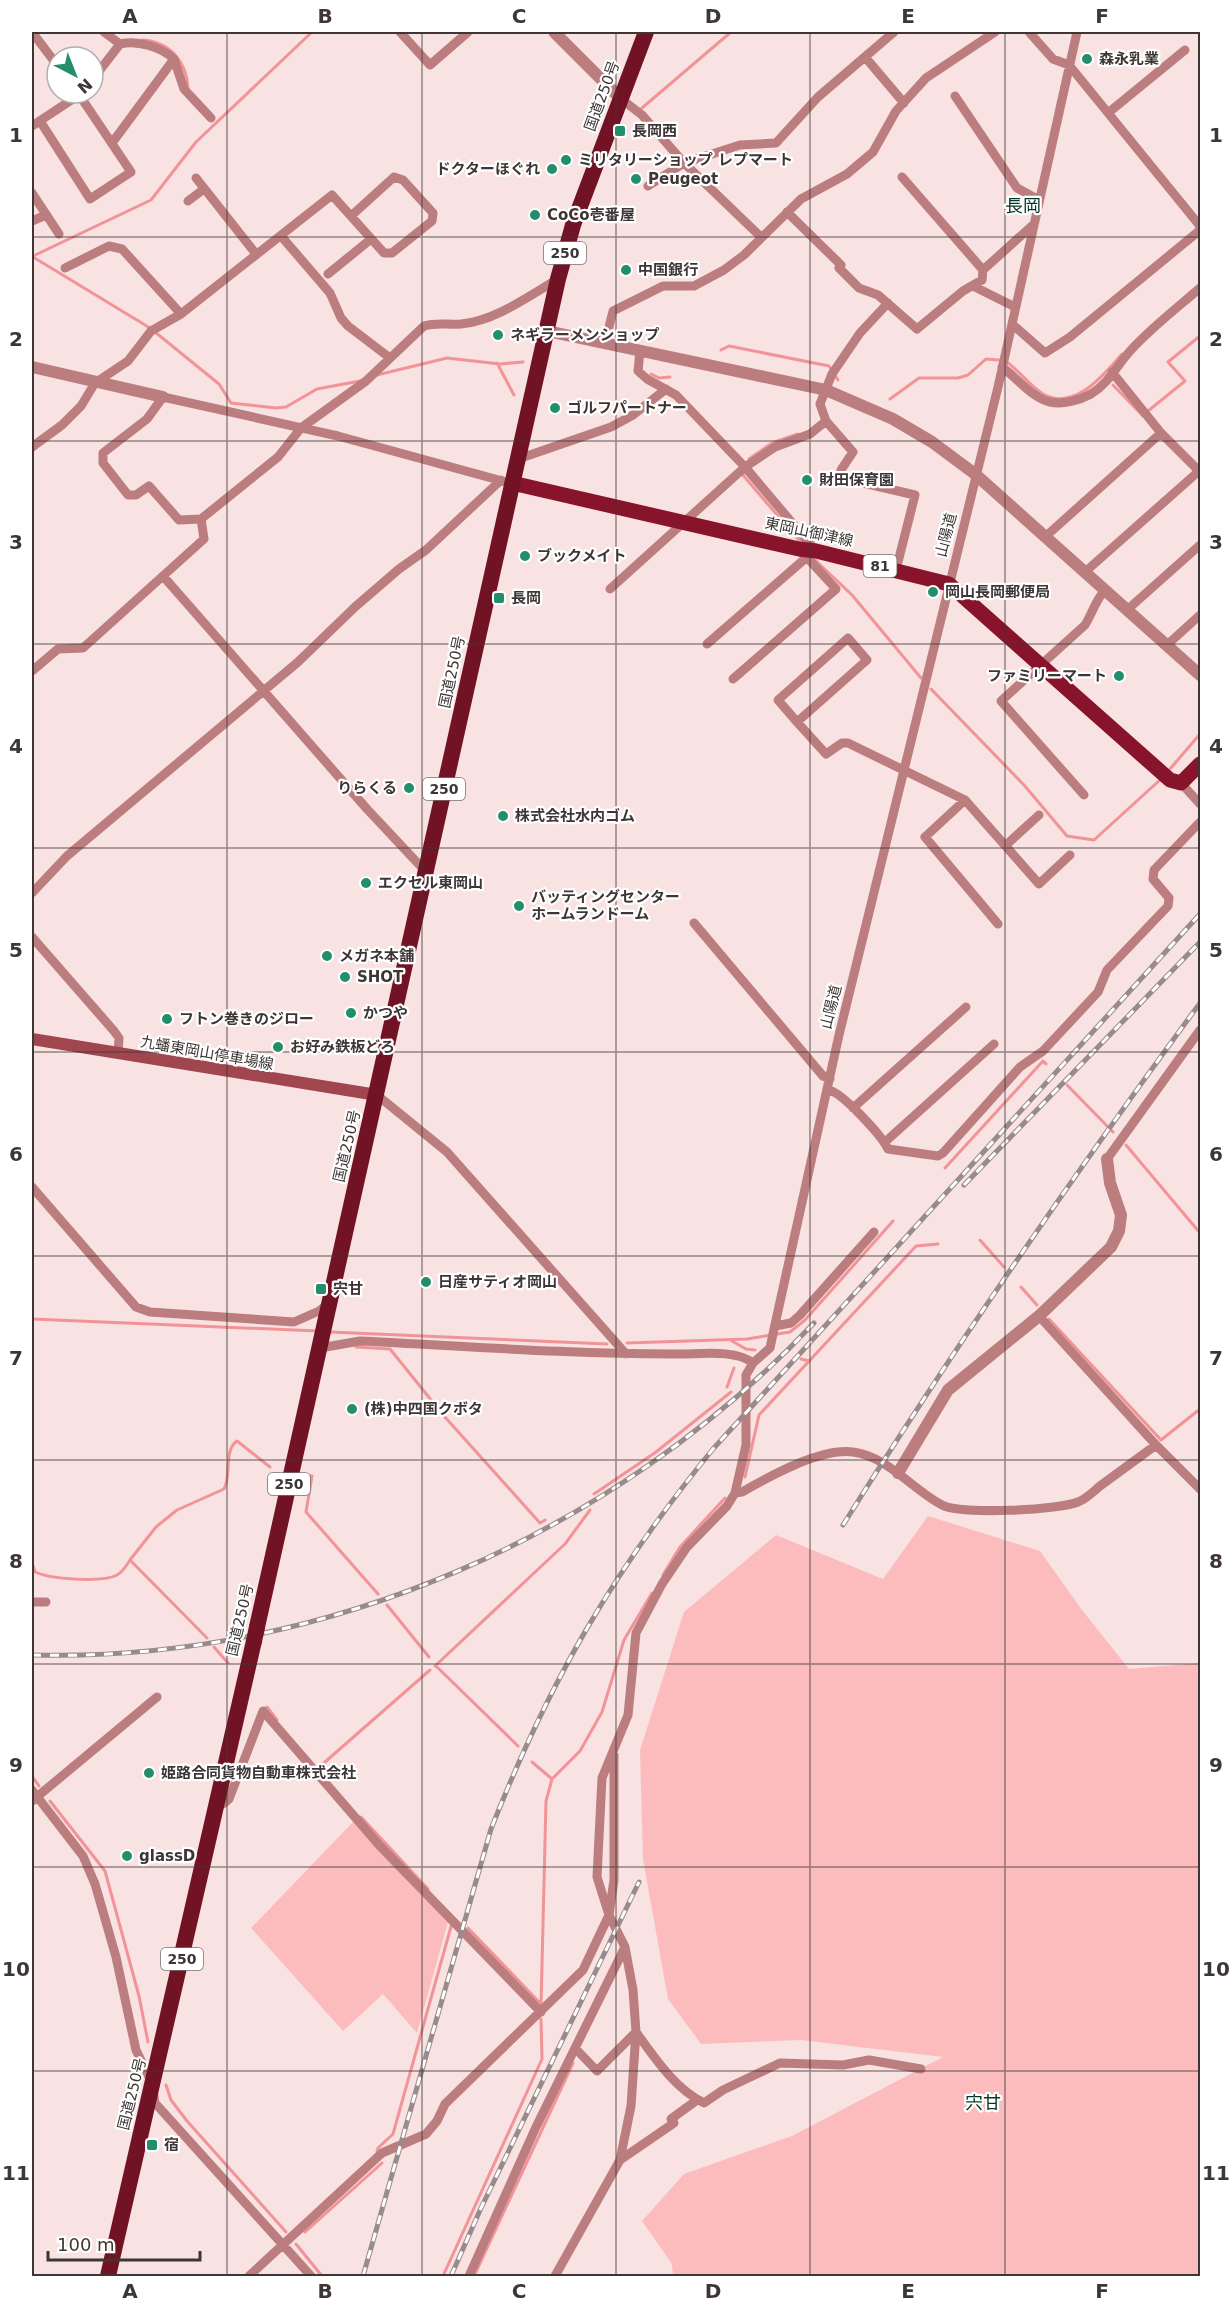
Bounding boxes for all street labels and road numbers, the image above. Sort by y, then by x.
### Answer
street label: 国道250号 [581,58,623,134]
road number: 250 [544,242,586,264]
street label: 山陽道 [932,511,960,559]
street label: 東岡山御津線 [763,514,855,550]
road number: 81 [864,555,896,577]
street label: 国道250号 [436,634,468,710]
road number: 250 [423,778,465,800]
street label: 山陽道 [817,983,845,1031]
street label: 九蟠東岡山停車場線 [139,1032,275,1074]
street label: 国道250号 [330,1108,364,1184]
road number: 250 [268,1473,310,1495]
street label: 国道250号 [223,1582,257,1658]
road number: 250 [161,1948,203,1970]
street label: 国道250号 [114,2056,150,2132]

